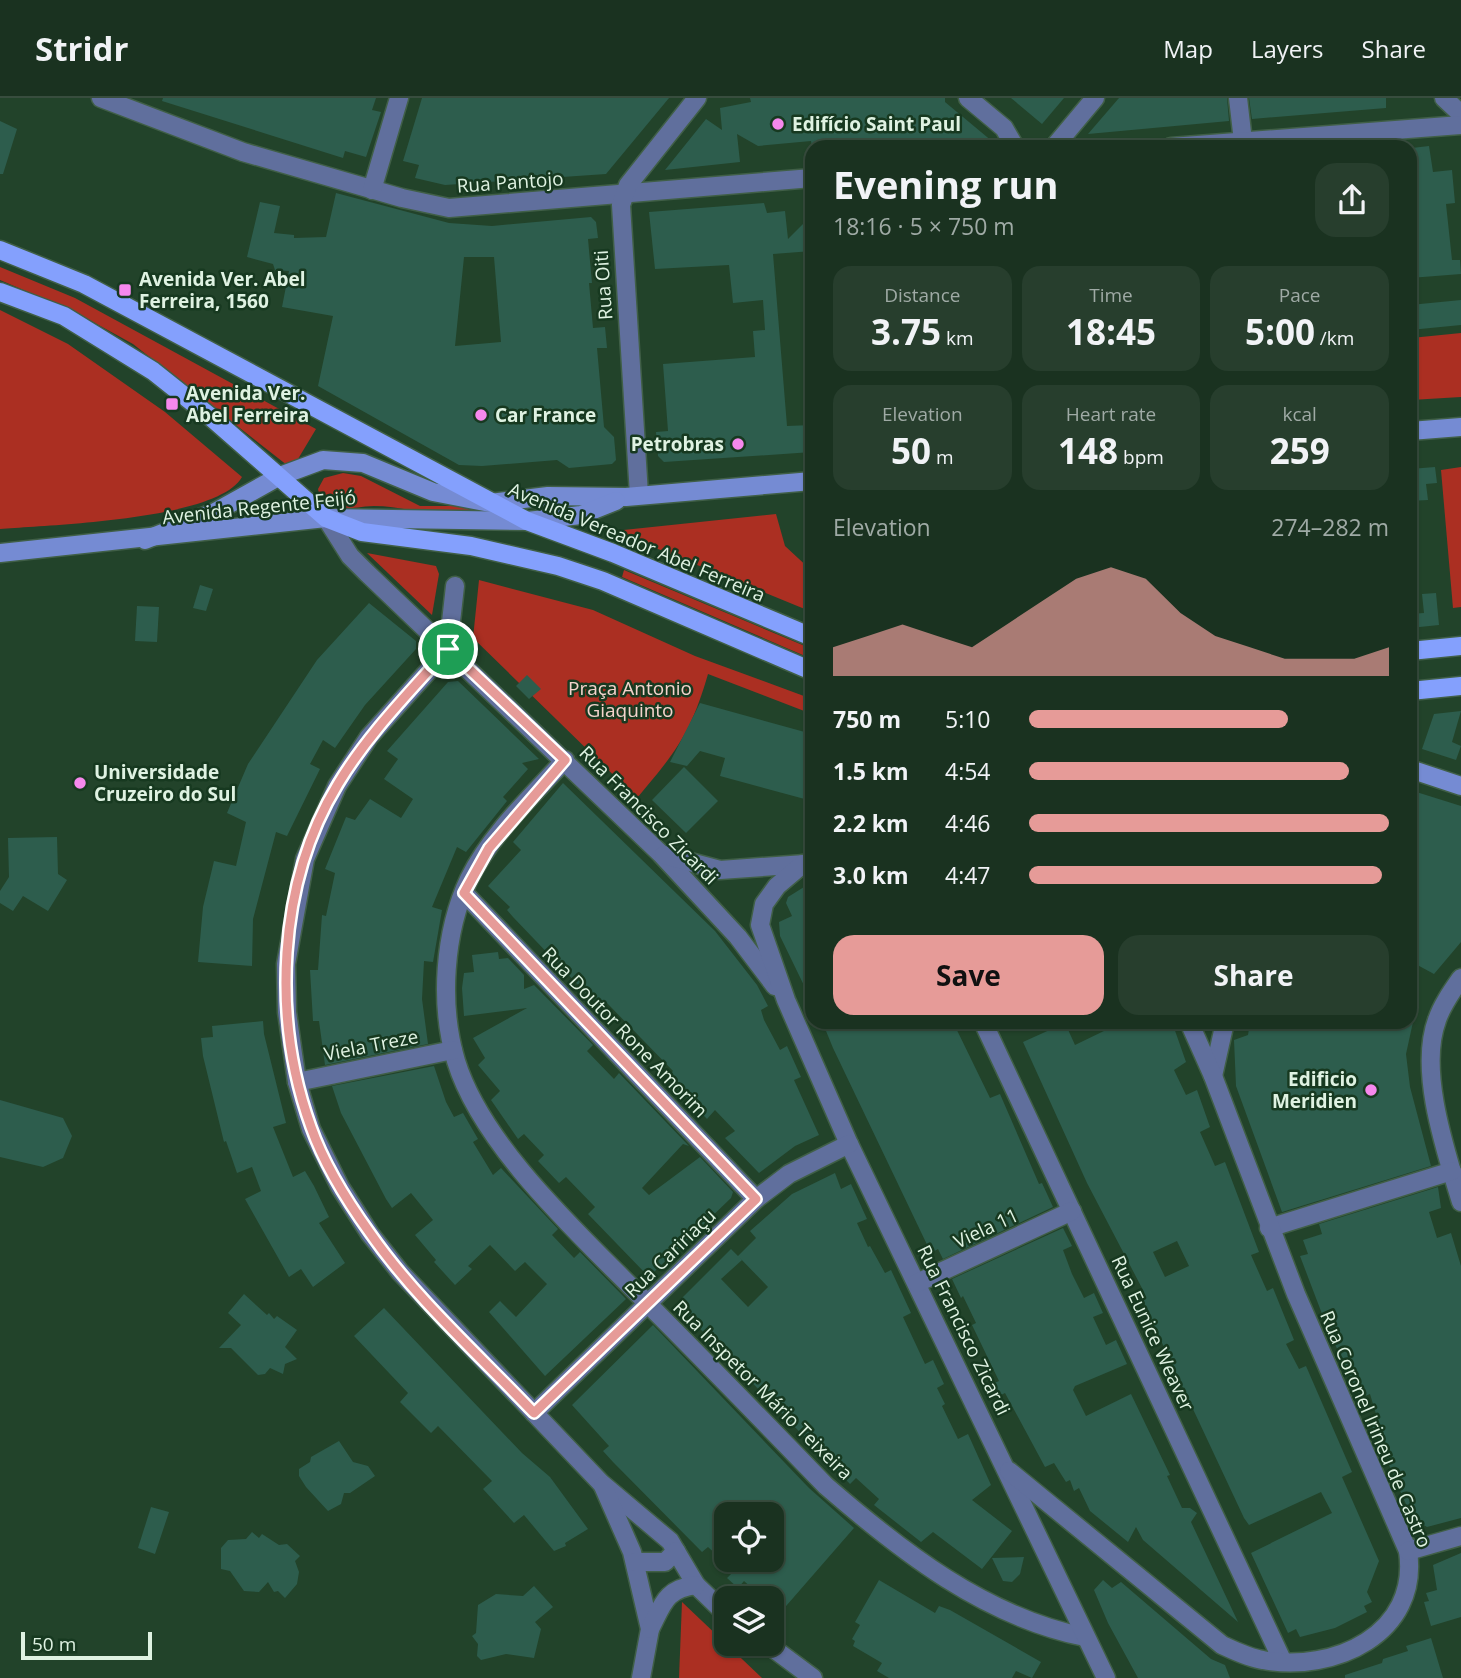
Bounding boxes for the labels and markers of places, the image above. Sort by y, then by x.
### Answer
place label: Edifício Saint Paul [792,111,961,137]
marker: Edifício Saint Paul [770,116,786,132]
place label: Avenida Ver. Abel Ferreira, 1560 [139,266,306,314]
marker: Avenida Ver. Abel Ferreira, 1560 [117,282,133,298]
place label: Avenida Ver. Abel Ferreira [186,380,309,428]
marker: Avenida Ver. Abel Ferreira [164,396,180,412]
place label: Car France [495,402,596,428]
marker: Car France [473,407,489,423]
place label: Petrobras [631,431,724,457]
marker: Petrobras [730,436,746,452]
pin [418,619,478,679]
place label: Universidade Cruzeiro do Sul [94,759,236,807]
marker: Universidade Cruzeiro do Sul [72,775,88,791]
place label: Edificio Meridien [1272,1066,1357,1114]
marker: Edificio Meridien [1363,1082,1379,1098]

